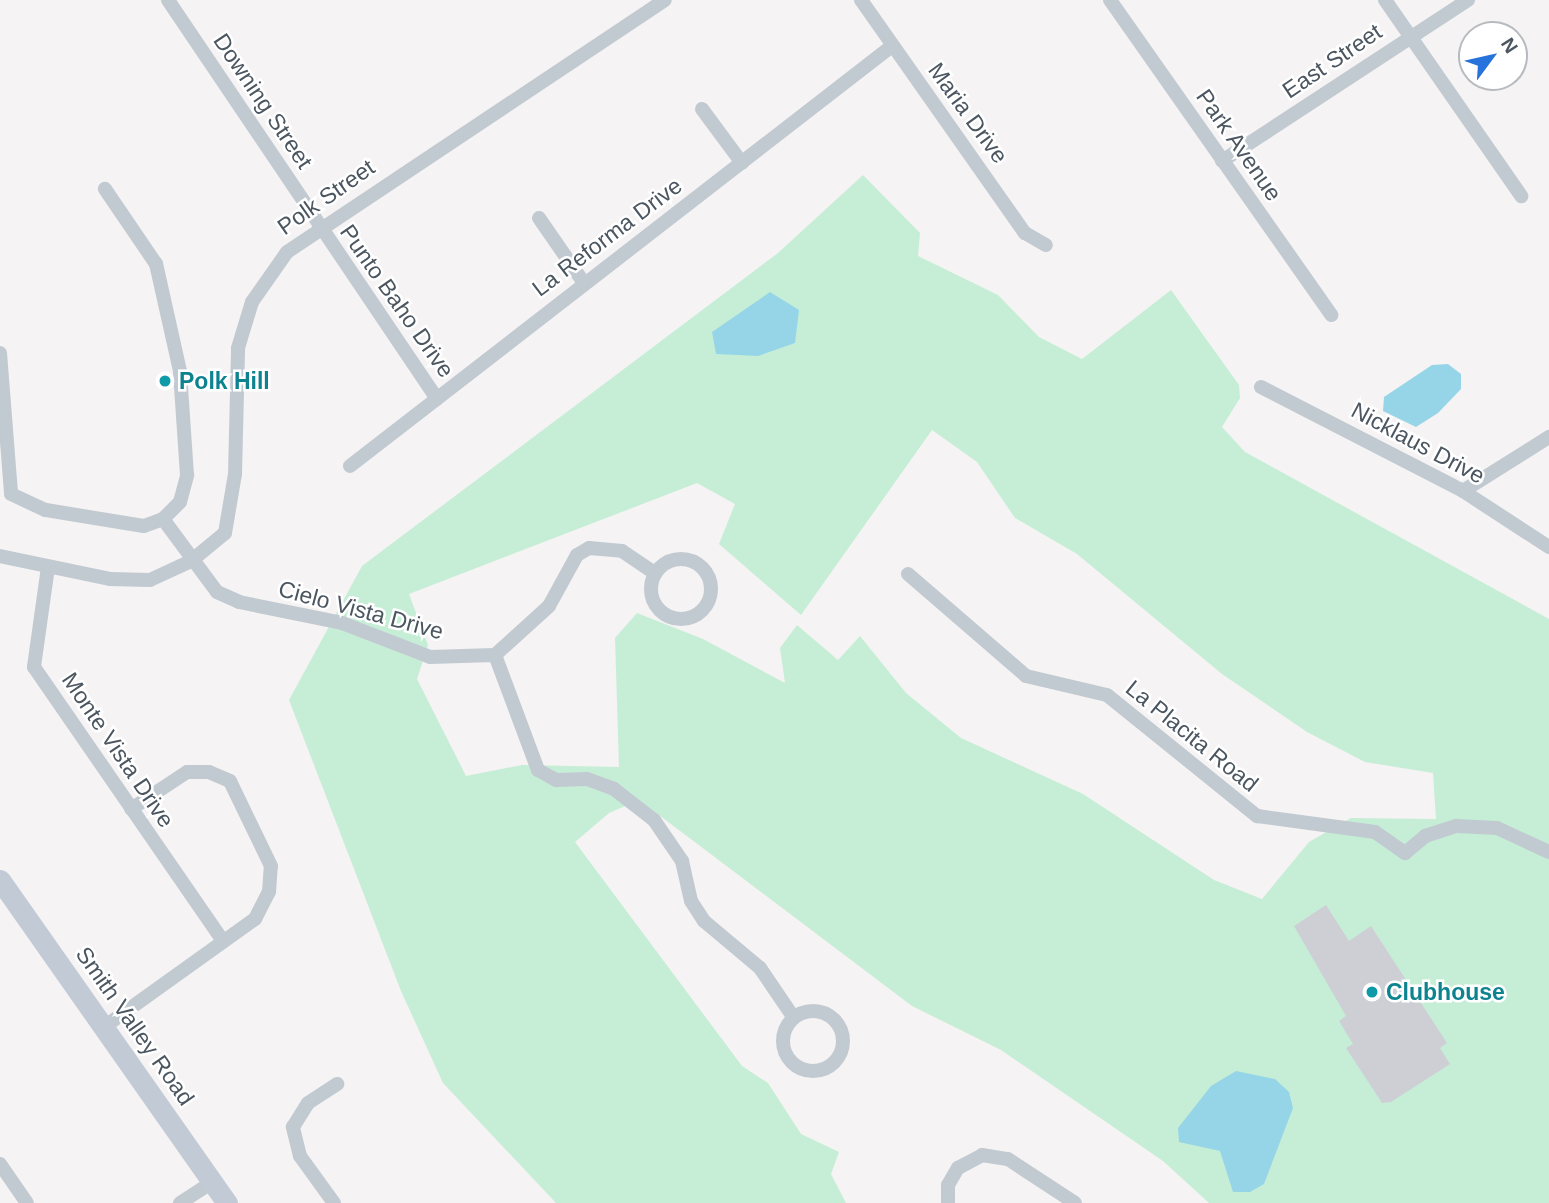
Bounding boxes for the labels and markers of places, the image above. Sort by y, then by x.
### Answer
place label: Polk Hill [179,367,270,395]
marker: Polk Hill [157,373,173,389]
place label: Clubhouse [1386,978,1505,1006]
marker: Clubhouse [1364,984,1380,1000]

